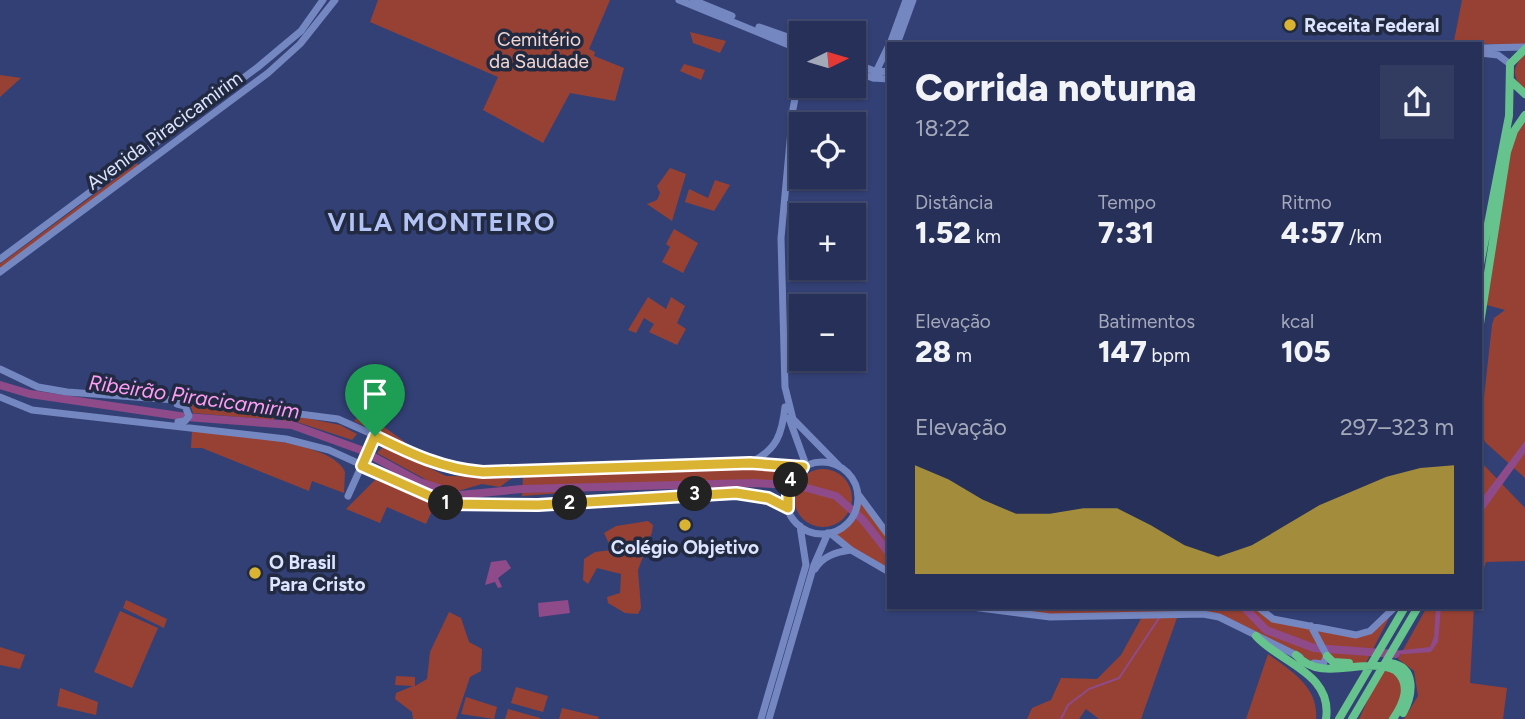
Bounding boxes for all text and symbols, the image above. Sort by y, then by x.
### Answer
place label: Receita Federal [1304,14,1440,37]
marker: Receita Federal [1282,17,1298,33]
north arrow [789,21,866,98]
map controls [789,21,866,371]
park label: Cemitério da Saudade [489,28,589,73]
text: Corrida noturna [915,65,1197,111]
button: share [1380,65,1454,139]
street label: Avenida Piracicamirim [82,66,247,195]
button: locate [789,112,866,189]
text: 18:22 [915,114,970,142]
text: Distância [915,191,993,214]
text: Tempo [1098,191,1156,214]
text: Ritmo [1281,191,1332,214]
button: + [789,203,866,280]
district label: VILA MONTEIRO [327,206,557,238]
text: 1.52 [915,214,971,251]
text: 7:31 [1098,214,1154,251]
text: 4:57 [1281,214,1344,251]
text: km [971,225,1001,248]
text: /km [1344,225,1382,248]
button: − [789,294,866,371]
text: Elevação [915,310,991,333]
text: Batimentos [1098,310,1195,333]
text: kcal [1281,310,1314,333]
text: 28 [915,333,951,370]
text: 147 [1098,333,1147,370]
text: 105 [1281,333,1331,370]
text: m [951,344,972,367]
text: bpm [1147,344,1190,367]
pin [345,364,405,436]
water label: Ribeirão Piracicamirim [87,369,301,424]
icon: arrive [356,375,394,413]
text: Elevação [915,413,1007,441]
text: 297–323 m [1340,413,1454,441]
pin: 4 [774,462,808,498]
text: 4 [784,468,797,491]
pin: 3 [678,476,712,512]
text: 3 [689,482,700,505]
pin: 1 [428,486,464,520]
pin: 2 [552,486,588,520]
text: 1 [441,491,450,514]
text: 2 [564,491,575,514]
marker: Colégio Objetivo [677,517,693,533]
place label: Colégio Objetivo [611,536,759,559]
place label: O Brasil Para Cristo [269,551,366,596]
marker: O Brasil Para Cristo [247,565,263,581]

